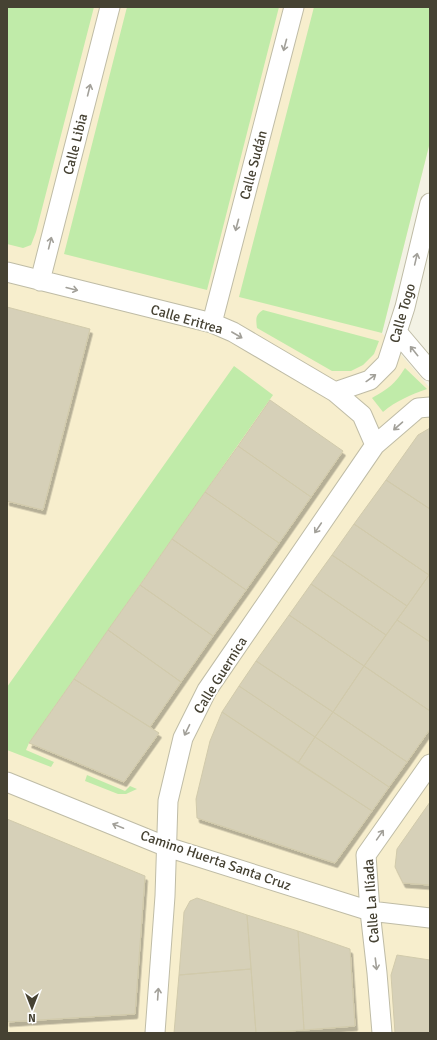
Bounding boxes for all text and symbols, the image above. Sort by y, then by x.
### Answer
one-way arrow [280,38,288,51]
one-way arrow [86,84,93,97]
street label: Calle Libia [60,112,91,177]
street label: Calle Sudán [236,129,271,202]
one-way arrow [233,218,241,231]
one-way arrow [47,237,54,250]
one-way arrow [412,253,420,266]
street label: Calle Togo [386,281,419,345]
one-way arrow [65,285,78,293]
street label: Calle Eritrea [149,301,225,338]
one-way arrow [231,332,243,340]
one-way arrow [409,346,418,357]
one-way arrow [365,374,376,382]
one-way arrow [392,421,403,430]
one-way arrow [314,522,322,533]
street label: Calle Guernica [190,634,251,717]
one-way arrow [183,724,190,736]
one-way arrow [113,822,125,830]
street label: Camino Huerta Santa Cruz [138,827,293,894]
one-way arrow [376,829,384,840]
street label: Calle La Ilíada [360,858,383,944]
one-way arrow [372,957,380,970]
north arrow [12,988,52,1028]
one-way arrow [154,988,161,1001]
text: N [28,1011,36,1024]

